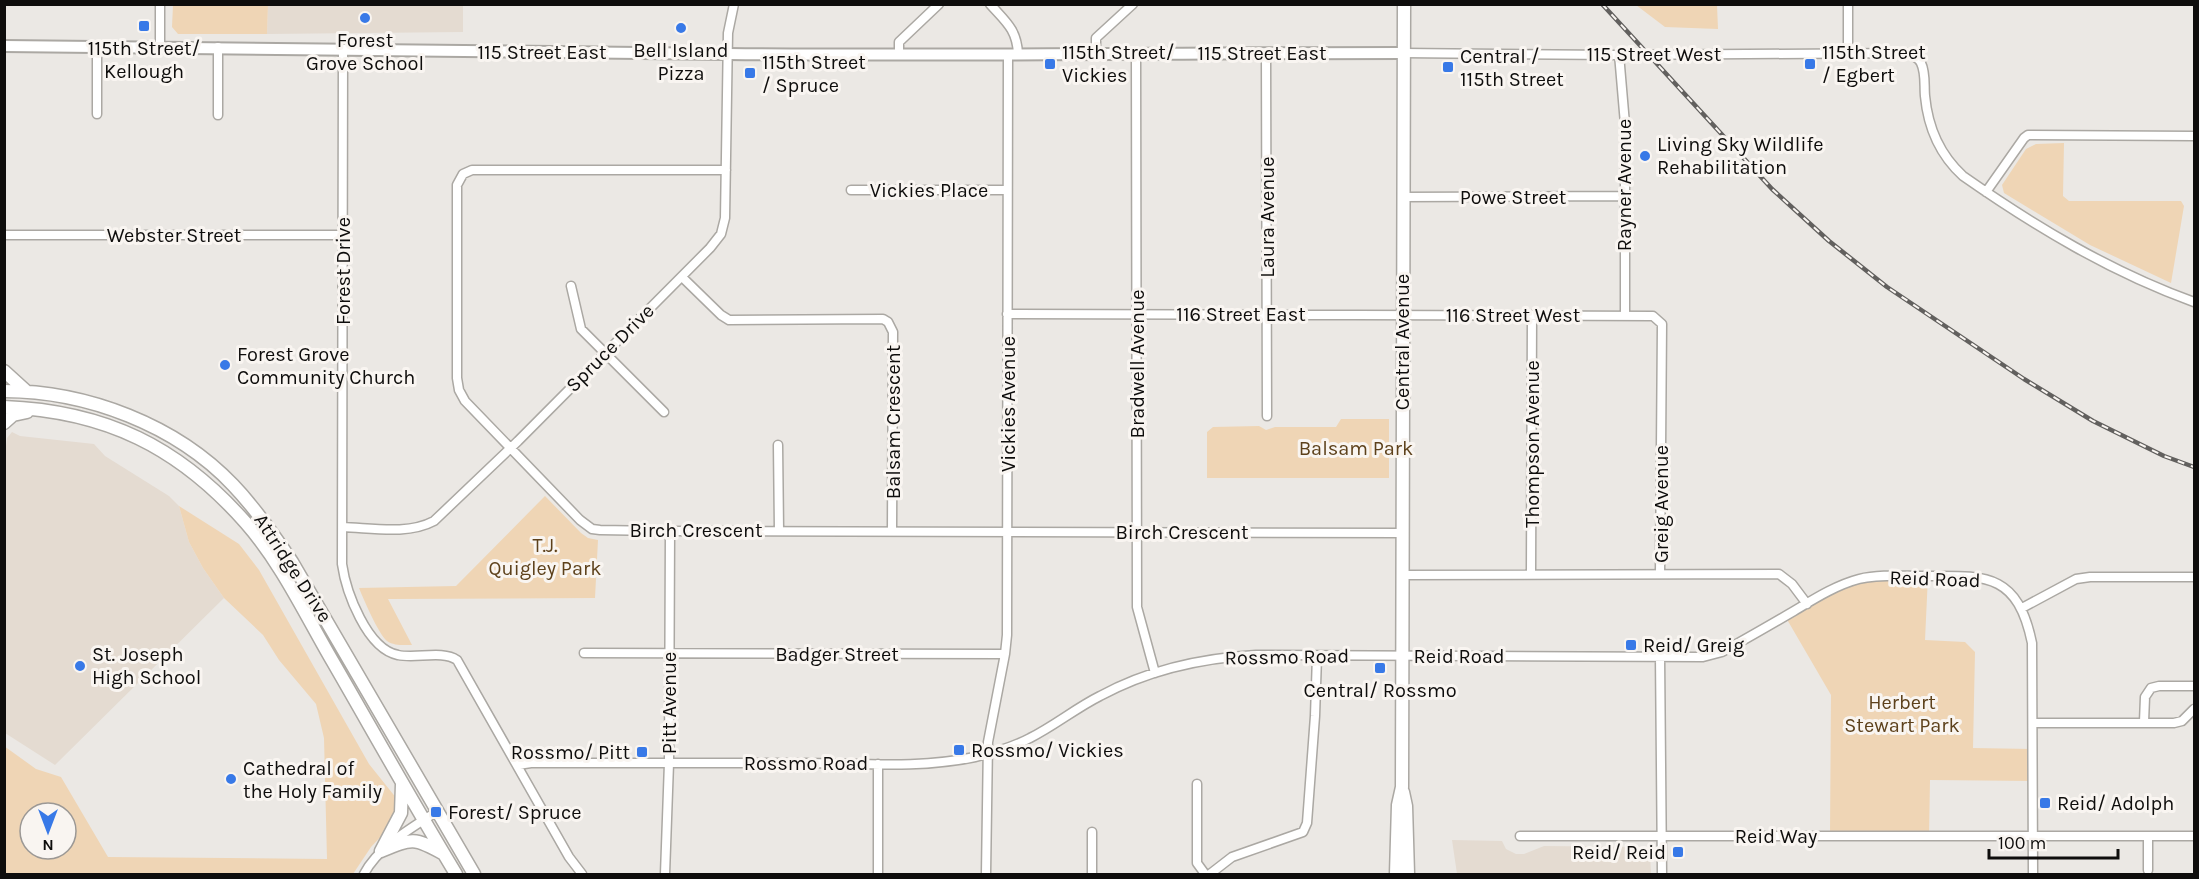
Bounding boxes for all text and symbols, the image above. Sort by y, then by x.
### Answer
marker: Forest Grove School [358,11,372,25]
marker: 115th Street/ Kellough [137,19,151,33]
marker: Bell Island Pizza [674,21,688,35]
place label: Forest Grove School [306,29,424,75]
place label: 115th Street/ Kellough [88,37,200,83]
place label: Bell Island Pizza [633,39,729,85]
street label: 115 Street East [477,41,607,64]
place label: 115th Street/ Vickies [1062,41,1174,87]
place label: 115th Street / Egbert [1822,41,1926,87]
street label: 115 Street East [1197,42,1327,65]
street label: 115 Street West [1587,43,1722,66]
place label: Central / 115th Street [1460,45,1564,91]
place label: 115th Street / Spruce [762,51,866,97]
marker: 115th Street/ Vickies [1043,57,1057,71]
marker: 115th Street / Egbert [1803,57,1817,71]
marker: Central / 115th Street [1441,60,1455,74]
marker: 115th Street / Spruce [743,66,757,80]
street label: Rayner Avenue [1613,119,1636,251]
place label: Living Sky Wildlife Rehabilitation [1657,133,1824,179]
marker: Living Sky Wildlife Rehabilitation [1638,149,1652,163]
street label: Laura Avenue [1256,156,1279,278]
street label: Vickies Place [870,179,988,202]
street label: Powe Street [1460,186,1567,209]
street label: Forest Drive [332,217,355,325]
street label: Webster Street [107,224,242,247]
street label: Central Avenue [1391,274,1414,410]
street label: Bradwell Avenue [1126,289,1149,439]
street label: Spruce Drive [561,299,659,397]
street label: 116 Street East [1176,303,1306,326]
street label: 116 Street West [1446,304,1581,327]
street label: Vickies Avenue [997,336,1020,472]
place label: Forest Grove Community Church [237,343,415,389]
street label: Balsam Crescent [882,344,905,499]
marker: Forest Grove Community Church [218,358,232,372]
street label: Thompson Avenue [1521,360,1544,528]
park label: Balsam Park [1299,437,1413,460]
street label: Greig Avenue [1650,445,1673,563]
street label: Attridge Drive [249,509,337,627]
street label: Birch Crescent [629,519,763,542]
street label: Birch Crescent [1115,521,1249,544]
park label: T.J. Quigley Park [489,534,601,580]
street label: Reid Road [1889,566,1981,592]
place label: Reid/ Greig [1643,634,1744,657]
marker: Reid/ Greig [1624,638,1638,652]
place label: St. Joseph High School [92,643,201,689]
street label: Badger Street [775,643,899,666]
street label: Rossmo Road [1224,644,1350,670]
street label: Reid Road [1413,645,1505,668]
street label: Pitt Avenue [658,652,681,754]
marker: St. Joseph High School [73,659,87,673]
marker: Central/ Rossmo [1373,661,1387,675]
place label: Central/ Rossmo [1303,679,1457,702]
park label: Herbert Stewart Park [1844,691,1960,737]
place label: Rossmo/ Vickies [971,739,1124,762]
place label: Rossmo/ Pitt [511,741,630,764]
marker: Rossmo/ Vickies [952,743,966,757]
marker: Rossmo/ Pitt [635,745,649,759]
street label: Rossmo Road [744,752,868,775]
place label: Cathedral of the Holy Family [243,757,382,803]
marker: Cathedral of the Holy Family [224,772,238,786]
place label: Reid/ Adolph [2057,792,2174,815]
marker: Reid/ Adolph [2038,796,2052,810]
north arrow [18,801,78,861]
place label: Forest/ Spruce [448,801,581,824]
marker: Forest/ Spruce [429,805,443,819]
scale bar [1989,822,2118,860]
street label: Reid Way [1735,825,1817,848]
text: 100 m [1998,832,2046,854]
text: N [42,836,54,855]
place label: Reid/ Reid [1572,841,1666,864]
marker: Reid/ Reid [1671,845,1685,859]

